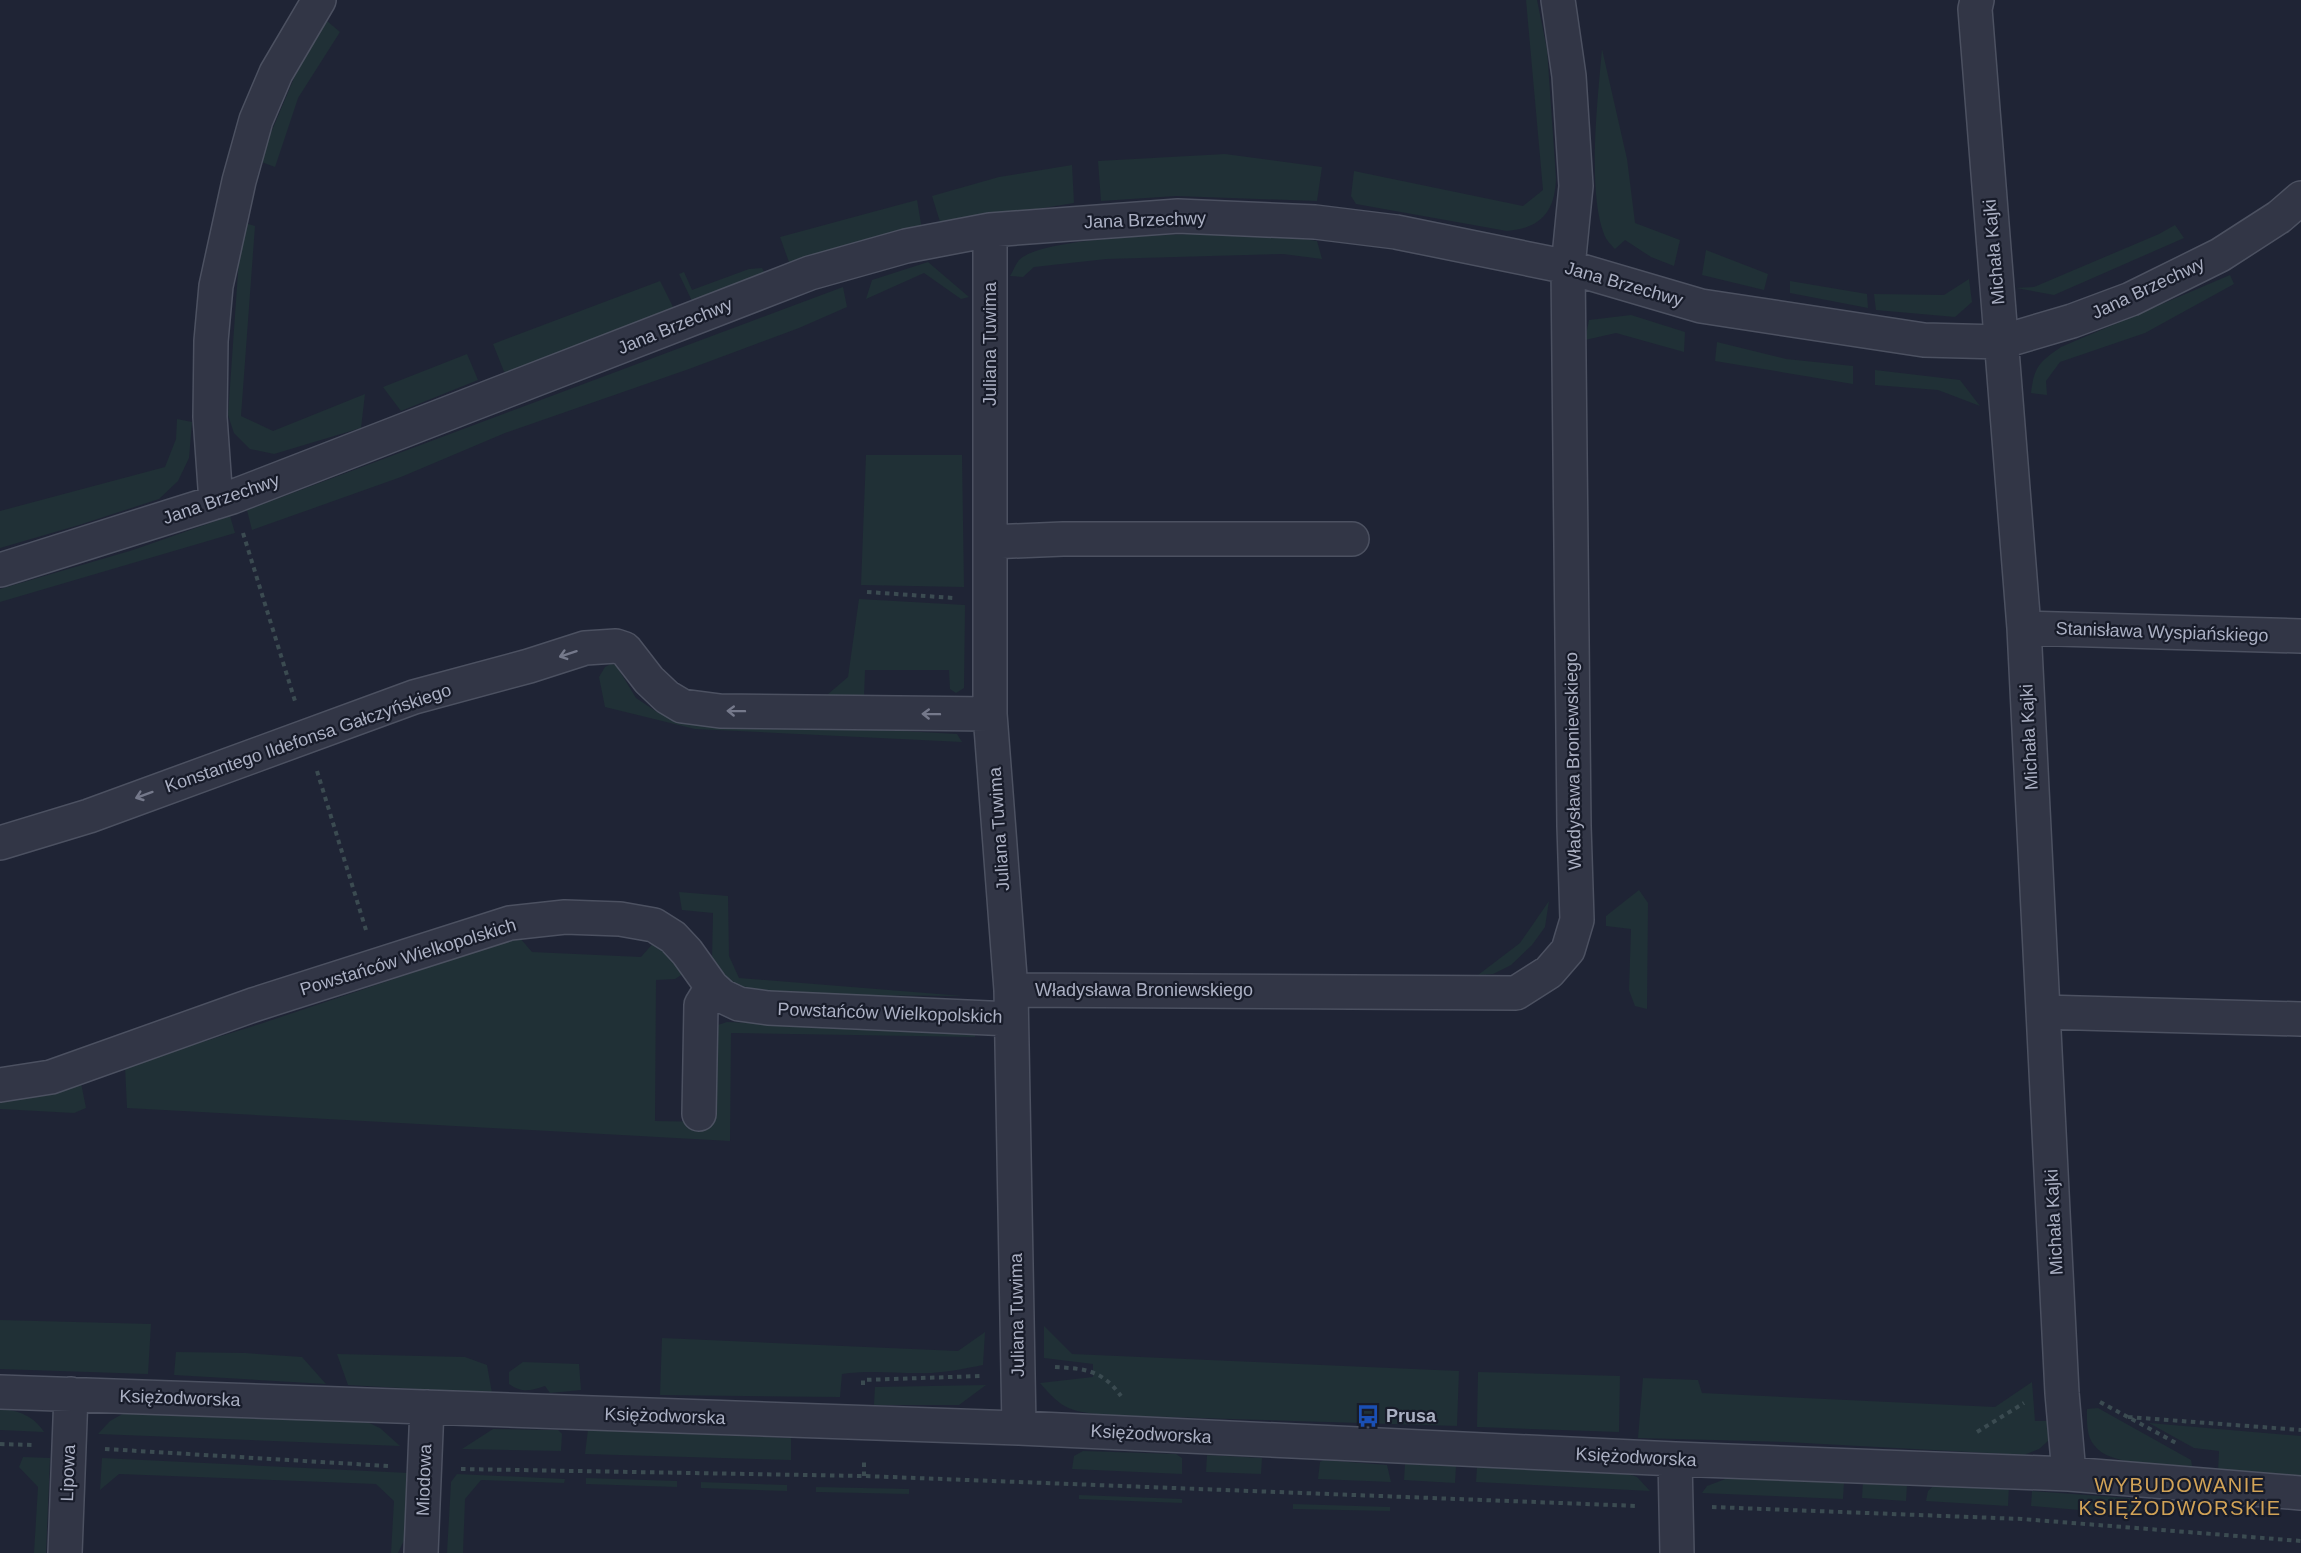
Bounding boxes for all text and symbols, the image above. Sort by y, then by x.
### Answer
street label: Michała Kajki [1979,198,2009,306]
street label: Jana Brzechwy [1084,208,1206,232]
street label: Jana Brzechwy [2088,253,2208,323]
street label: Jana Brzechwy [1563,258,1685,310]
street label: Juliana Tuwima [980,281,1000,406]
street label: Jana Brzechwy [615,294,735,358]
street label: Jana Brzechwy [160,470,282,528]
street label: Stanisława Wyspiańskiego [2055,618,2269,646]
one-way arrow [559,649,578,660]
street label: Władysława Broniewskiego [1561,652,1585,870]
street label: Konstantego Ildefonsa Gałczyńskiego [162,680,454,796]
street label: Michała Kajki [2016,684,2042,790]
one-way arrow [727,705,747,717]
one-way arrow [922,708,942,719]
street label: Juliana Tuwima [985,765,1013,892]
one-way arrow [135,791,154,802]
street label: Powstańców Wielkopolskich [297,915,519,999]
street label: Władysława Broniewskiego [1035,980,1253,1000]
street label: Powstańców Wielkopolskich [777,999,1003,1027]
street label: Michała Kajki [2041,1169,2067,1275]
street label: Juliana Tuwima [1006,1252,1028,1377]
street label: Księżodworska [119,1386,242,1410]
bus stop icon: Prusa [1355,1403,1381,1429]
street label: Księżodworska [604,1404,727,1428]
place label: Prusa [1386,1406,1437,1426]
street label: Księżodworska [1090,1421,1213,1447]
street label: Lipowa [57,1443,79,1502]
street label: Miodowa [413,1443,435,1516]
street label: Księżodworska [1575,1444,1698,1470]
district label: WYBUDOWANIE KSIĘŻODWORSKIE [2078,1474,2282,1519]

